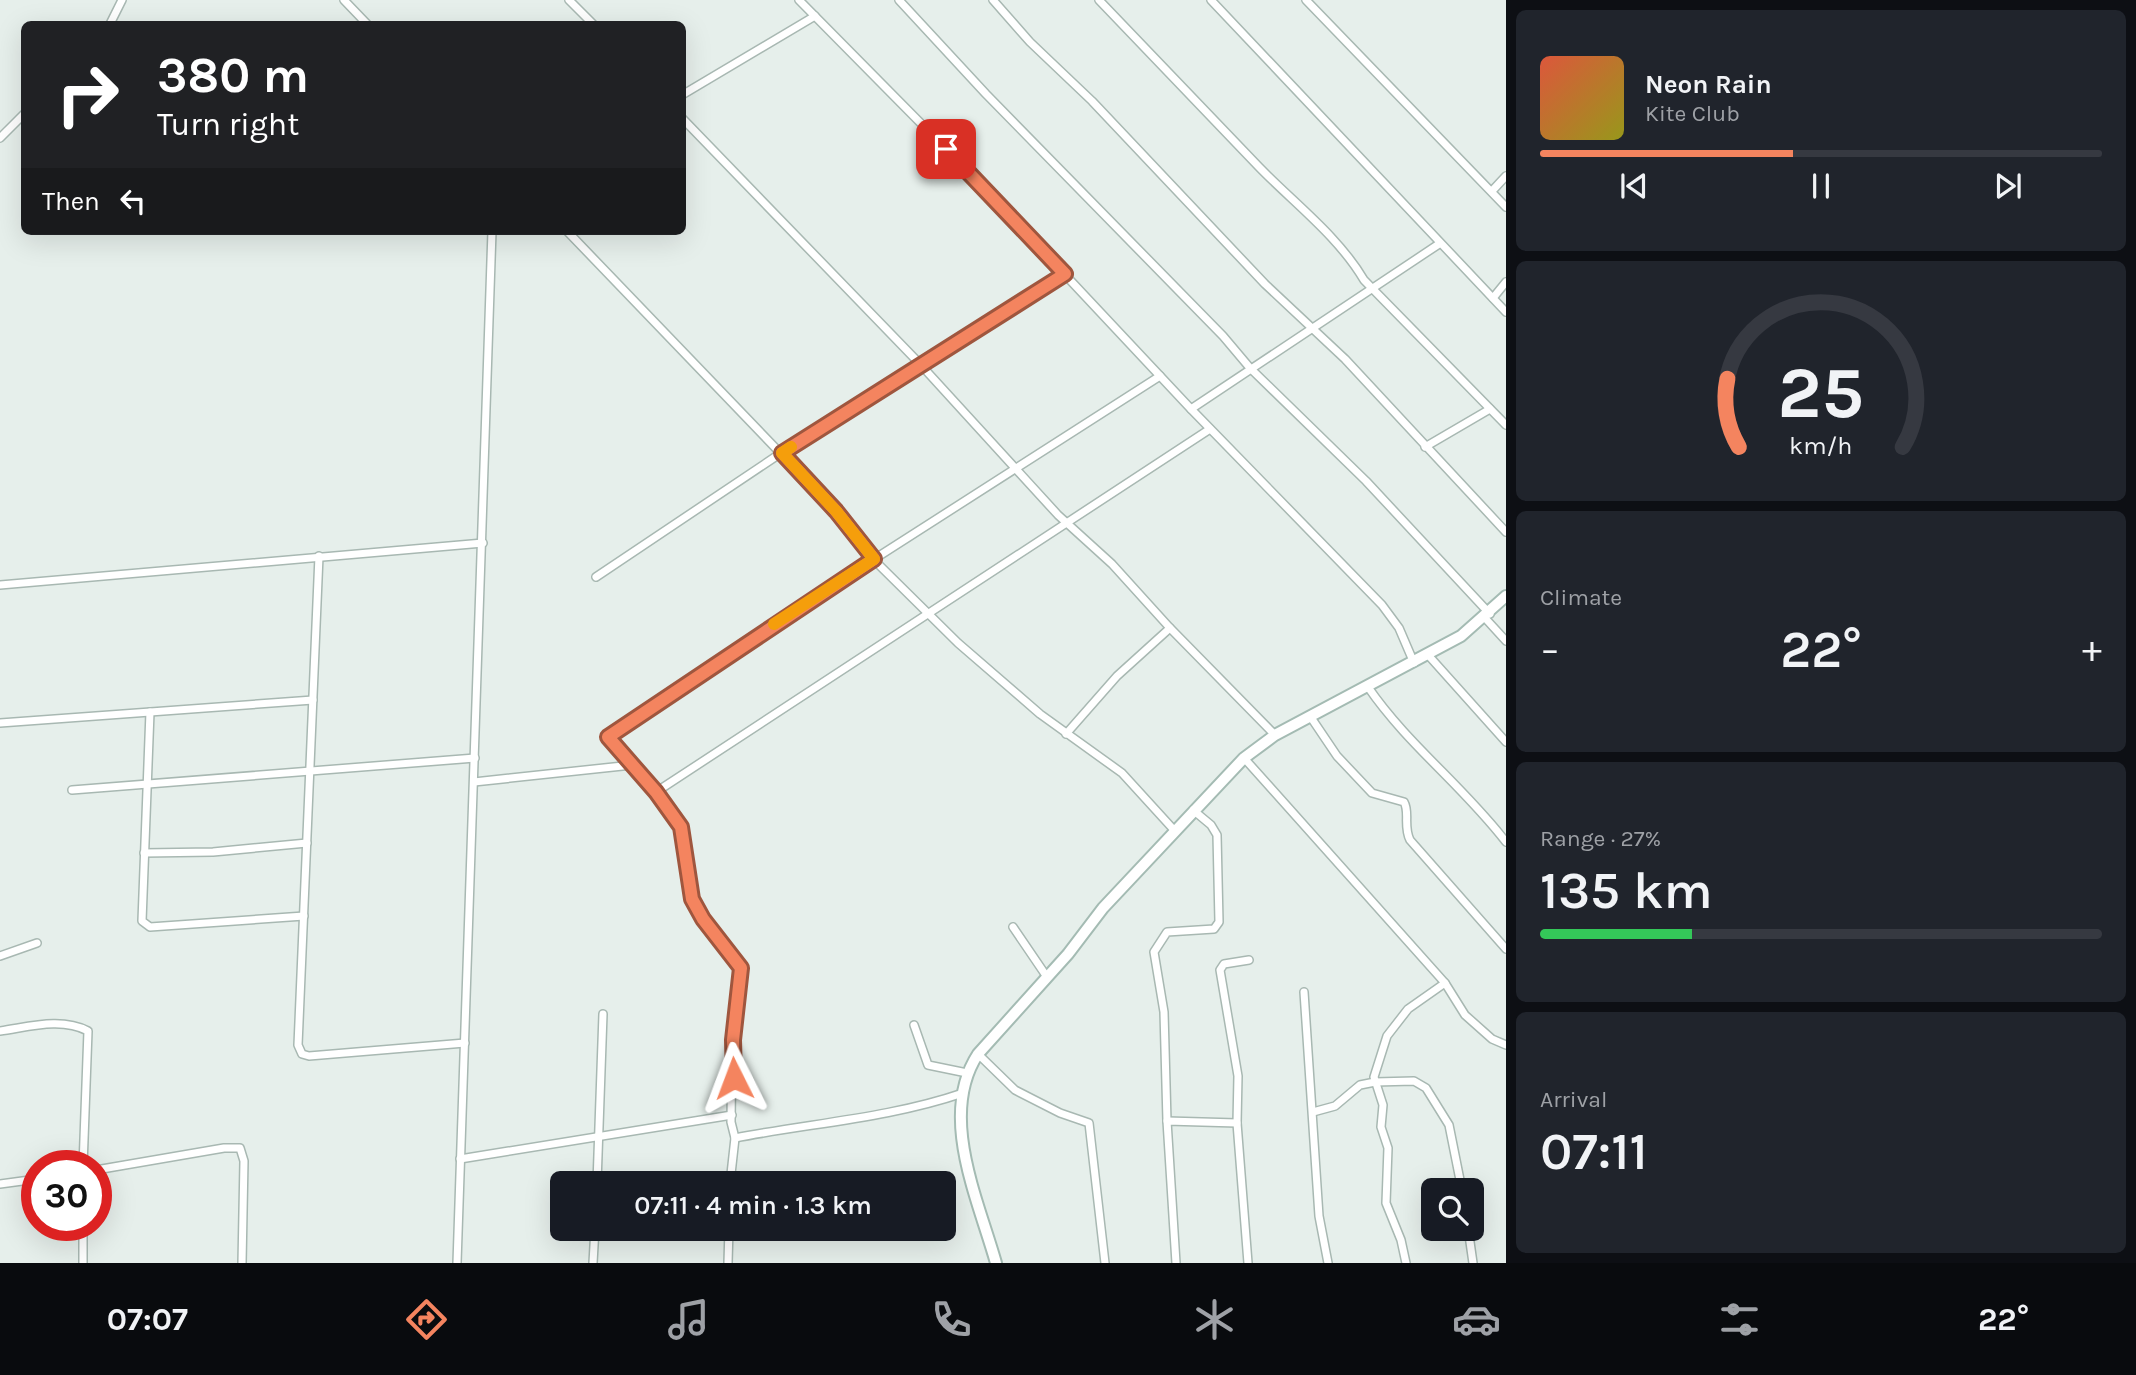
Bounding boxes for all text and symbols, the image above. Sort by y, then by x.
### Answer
text: 380 m [157,47,309,104]
icon: right [42,49,133,140]
text: Neon Rain [1645,69,1772,100]
text: Kite Club [1645,100,1740,127]
text: Turn right [157,106,299,143]
pin [916,119,976,179]
icon: arrive [927,130,965,168]
icon: previous [1615,167,1653,205]
icon: pause [1802,167,1840,205]
icon: next [1989,167,2027,205]
icon: left [114,182,152,220]
text: Then [42,186,100,217]
text: 25 [1778,350,1864,435]
text: km/h [1789,431,1853,460]
text: Climate [1540,584,1622,611]
text: 22° [1780,619,1862,680]
text: − [1540,627,1560,672]
text: + [2082,627,2102,672]
text: Range · 27% [1540,825,1661,852]
text: 135 km [1540,860,1713,921]
position arrow [697,1041,771,1115]
text: Arrival [1540,1086,1607,1113]
text: 07:11 [1540,1121,1648,1182]
speed limit sign: 30 [21,1150,112,1241]
map controls [1421,1178,1484,1241]
button: search [1421,1178,1484,1241]
text: 07:11 · 4 min · 1.3 km [634,1190,872,1221]
icon: directions [402,1295,451,1344]
icon: music [664,1295,713,1344]
icon: phone [927,1295,976,1344]
icon: climate [1190,1295,1239,1344]
icon: car [1452,1295,1501,1344]
icon: filters [1715,1295,1764,1344]
text: 07:07 [107,1301,188,1338]
text: 22° [1978,1301,2029,1338]

